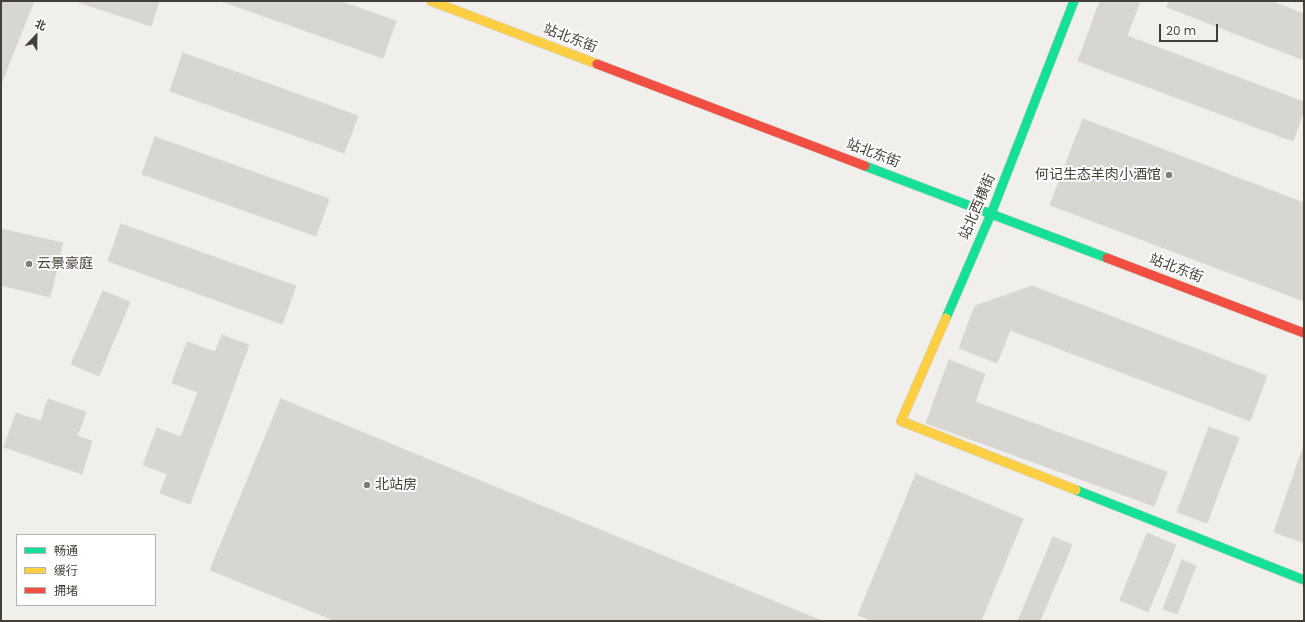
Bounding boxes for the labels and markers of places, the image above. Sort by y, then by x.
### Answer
place label: 何记生态羊肉小酒馆 [1035,167,1161,183]
marker: 何记生态羊肉小酒馆 [1164,170,1174,180]
place label: 云景豪庭 [37,256,93,272]
marker: 云景豪庭 [24,259,34,269]
place label: 北站房 [375,477,417,493]
marker: 北站房 [362,480,372,490]

